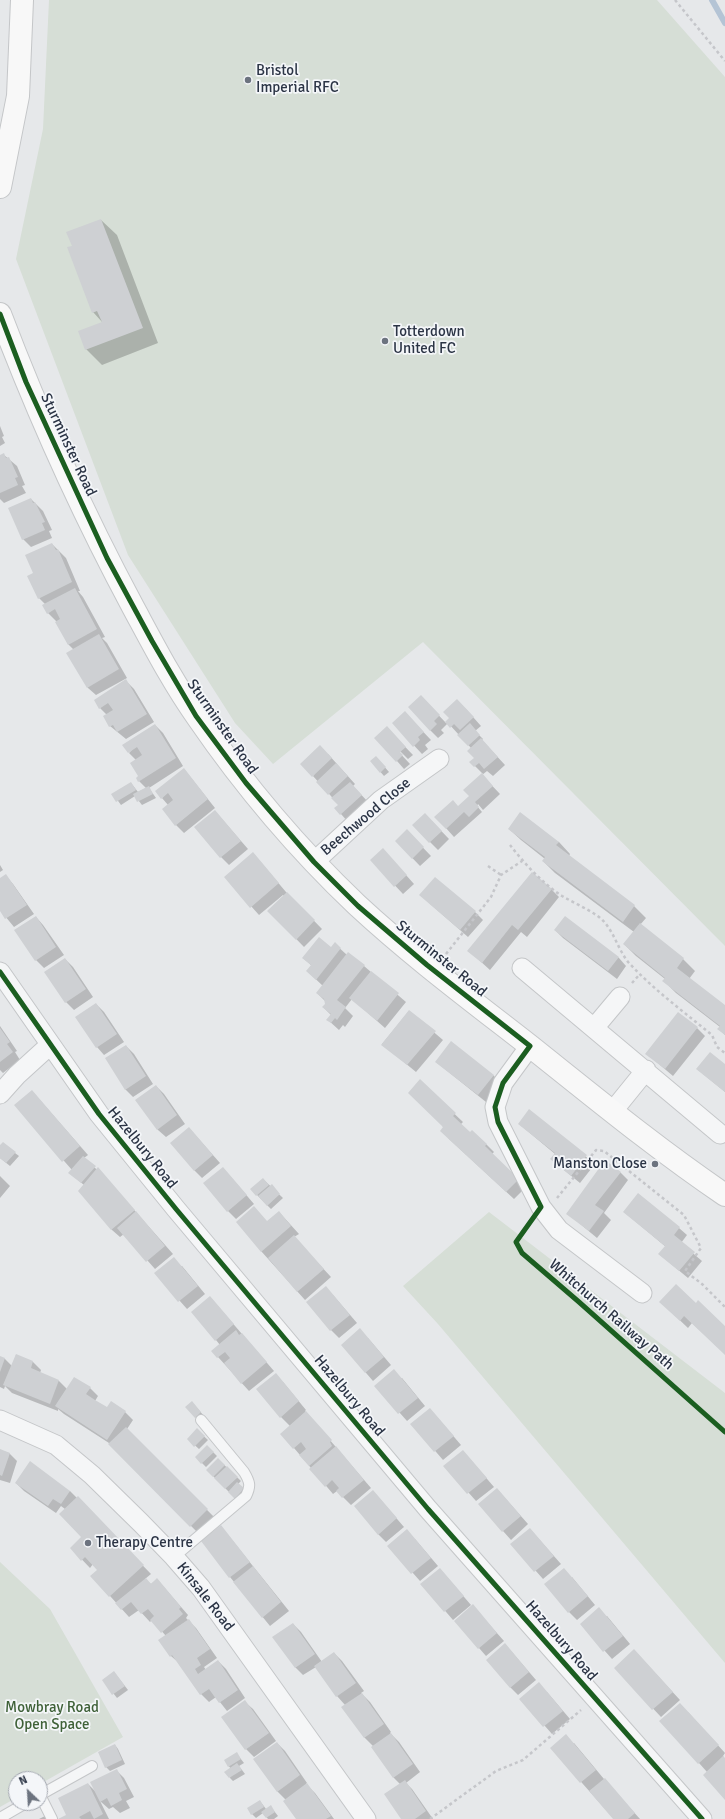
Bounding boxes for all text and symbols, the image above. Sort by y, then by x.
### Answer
place label: Bristol Imperial RFC [256,62,339,97]
marker: Bristol Imperial RFC [243,75,253,85]
place label: Totterdown United FC [393,323,465,358]
marker: Totterdown United FC [380,336,390,346]
street label: Sturminster Road [36,391,100,499]
street label: Sturminster Road [183,676,261,778]
street label: Beechwood Close [317,774,415,860]
street label: Sturminster Road [392,917,490,1001]
street label: Hazelbury Road [103,1103,181,1193]
place label: Manston Close [553,1155,647,1173]
marker: Manston Close [650,1159,660,1169]
street label: Whitchurch Railway Path [545,1256,677,1374]
street label: Hazelbury Road [310,1352,388,1440]
place label: Therapy Centre [96,1534,193,1552]
marker: Therapy Centre [83,1538,93,1548]
street label: Kinsale Road [173,1559,237,1635]
street label: Hazelbury Road [521,1597,601,1685]
park label: Mowbray Road Open Space [5,1699,99,1734]
north arrow [8,1771,48,1811]
text: N [17,1773,29,1788]

